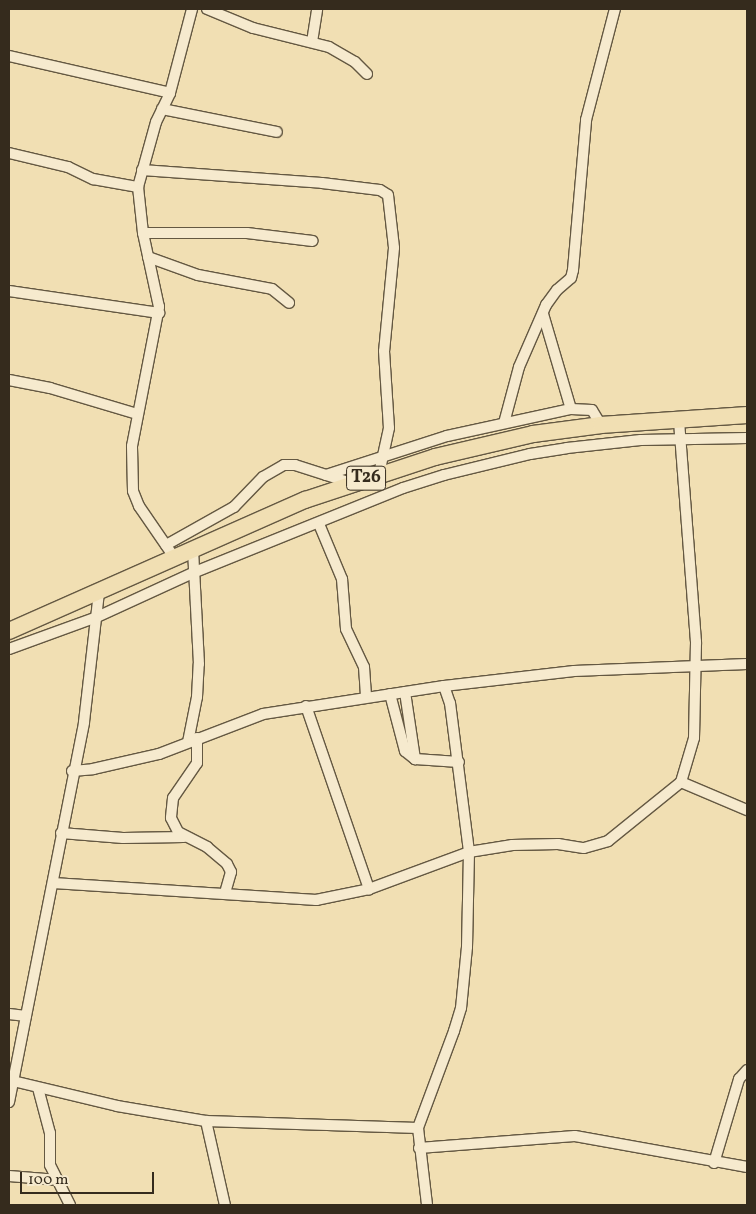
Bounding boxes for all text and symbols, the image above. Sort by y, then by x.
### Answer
road number: T26 [346,462,386,493]
scale bar [22,1162,156,1194]
text: 100 m [28,1170,68,1191]

